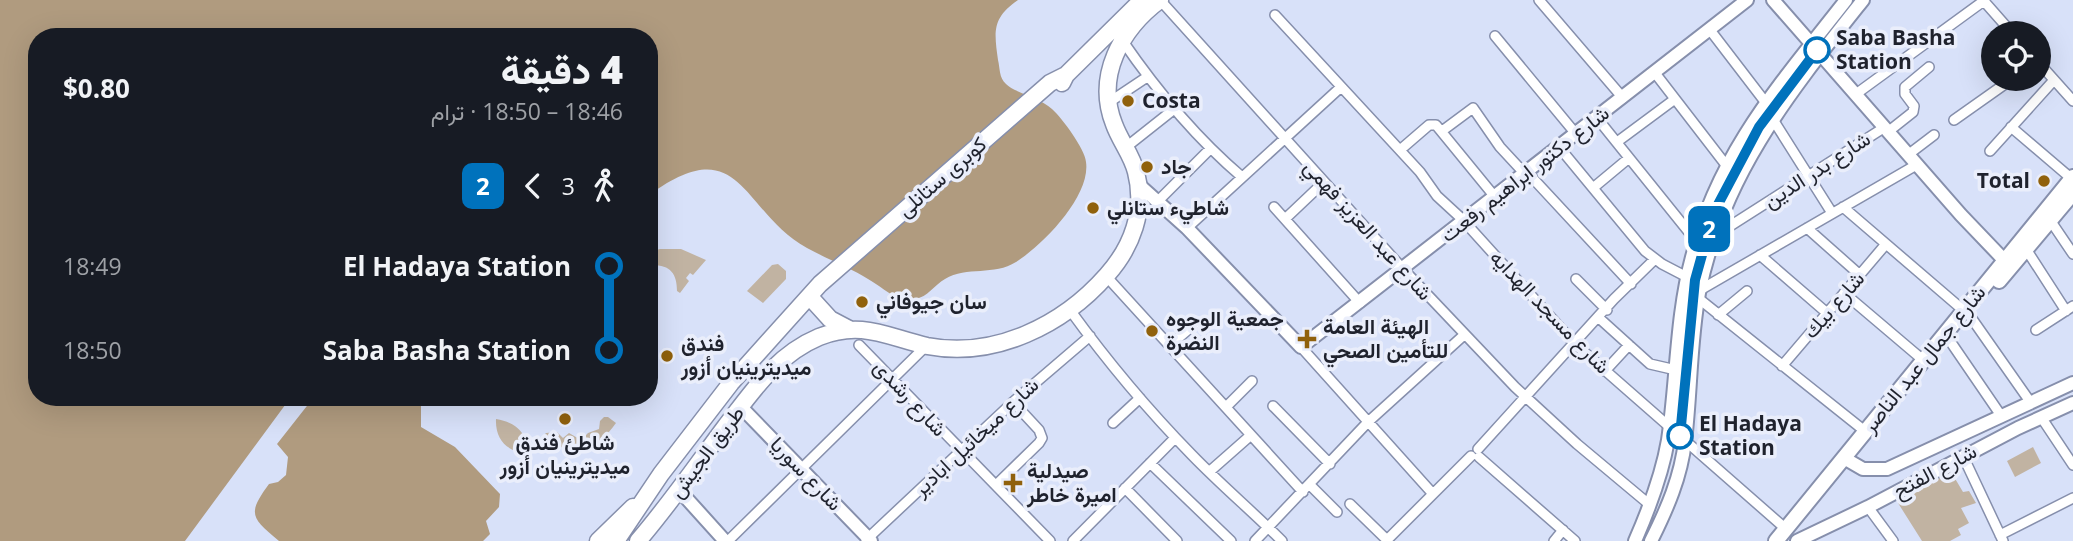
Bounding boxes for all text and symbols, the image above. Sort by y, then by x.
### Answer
map controls [1981,21,2051,91]
button: locate [1981,21,2051,91]
place label: Saba Basha Station [1836,23,1955,75]
marker: Saba Basha Station [1804,37,1830,63]
text: 4 دقيقة [501,43,623,95]
text: $0.80 [63,70,130,106]
place label: Costa [1142,86,1201,114]
marker: Costa [1120,93,1136,109]
text: 18:46 – 18:50 · ترام [431,95,623,127]
street label: شارع دكتور ابراهيم رفعت [1434,99,1615,249]
street label: شارع بدر الدين [1758,124,1876,215]
street label: كوبرى ستانلى [891,130,992,223]
place label: جاد [1161,152,1192,180]
street label: شارع عبد العزيز فهمي [1295,153,1440,308]
marker: جاد [1139,159,1155,175]
place label: Total [1977,166,2030,194]
icon: back [514,167,552,205]
icon: walk [585,167,623,205]
text: 2 [476,169,490,202]
text: 3 [562,170,575,202]
marker: Total [2036,173,2052,189]
place label: شاطيء ستانلي [1107,193,1229,225]
marker: شاطيء ستانلي [1085,200,1101,216]
line badge: 2 [1686,206,1732,252]
text: 2 [1702,212,1716,245]
street label: شارع مسجد الهدايه [1484,243,1617,380]
text: El Hadaya Station [343,248,571,284]
text: 18:49 [63,250,122,282]
street label: شارع بيك [1796,265,1871,345]
street label: شارع جمال عبد الناصر [1854,279,1992,439]
place label: سان جيوفاني [876,287,987,319]
marker: سان جيوفاني [854,294,870,310]
place label: جمعية الوجوه النضرة [1166,304,1284,356]
place label: الهيئة العامة للتأمين الصحي [1323,312,1448,368]
marker: جمعية الوجوه النضرة [1144,323,1160,339]
place label: فندق ميديترينيان أزور [680,329,811,381]
marker: الهيئة العامة للتأمين الصحي [1297,329,1317,349]
text: Saba Basha Station [323,332,571,368]
text: 18:50 [63,334,122,366]
marker: فندق ميديترينيان أزور [659,348,675,364]
street label: شارع رشدى [867,353,954,443]
street label: شارع ميخائيل ابادير [906,371,1045,503]
street label: طريق الجيش [662,400,750,503]
place label: El Hadaya Station [1699,409,1802,461]
marker: شاطئ فندق ميديترينيان أزور [557,411,573,427]
marker: El Hadaya Station [1667,423,1693,449]
place label: شاطئ فندق ميديترينيان أزور [499,428,630,480]
street label: شارع سوريا [764,430,849,517]
street label: شارع الفتح [1888,436,1982,505]
place label: صيدلية اميرة خاطر [1026,456,1117,508]
marker: صيدلية اميرة خاطر [1005,475,1021,491]

